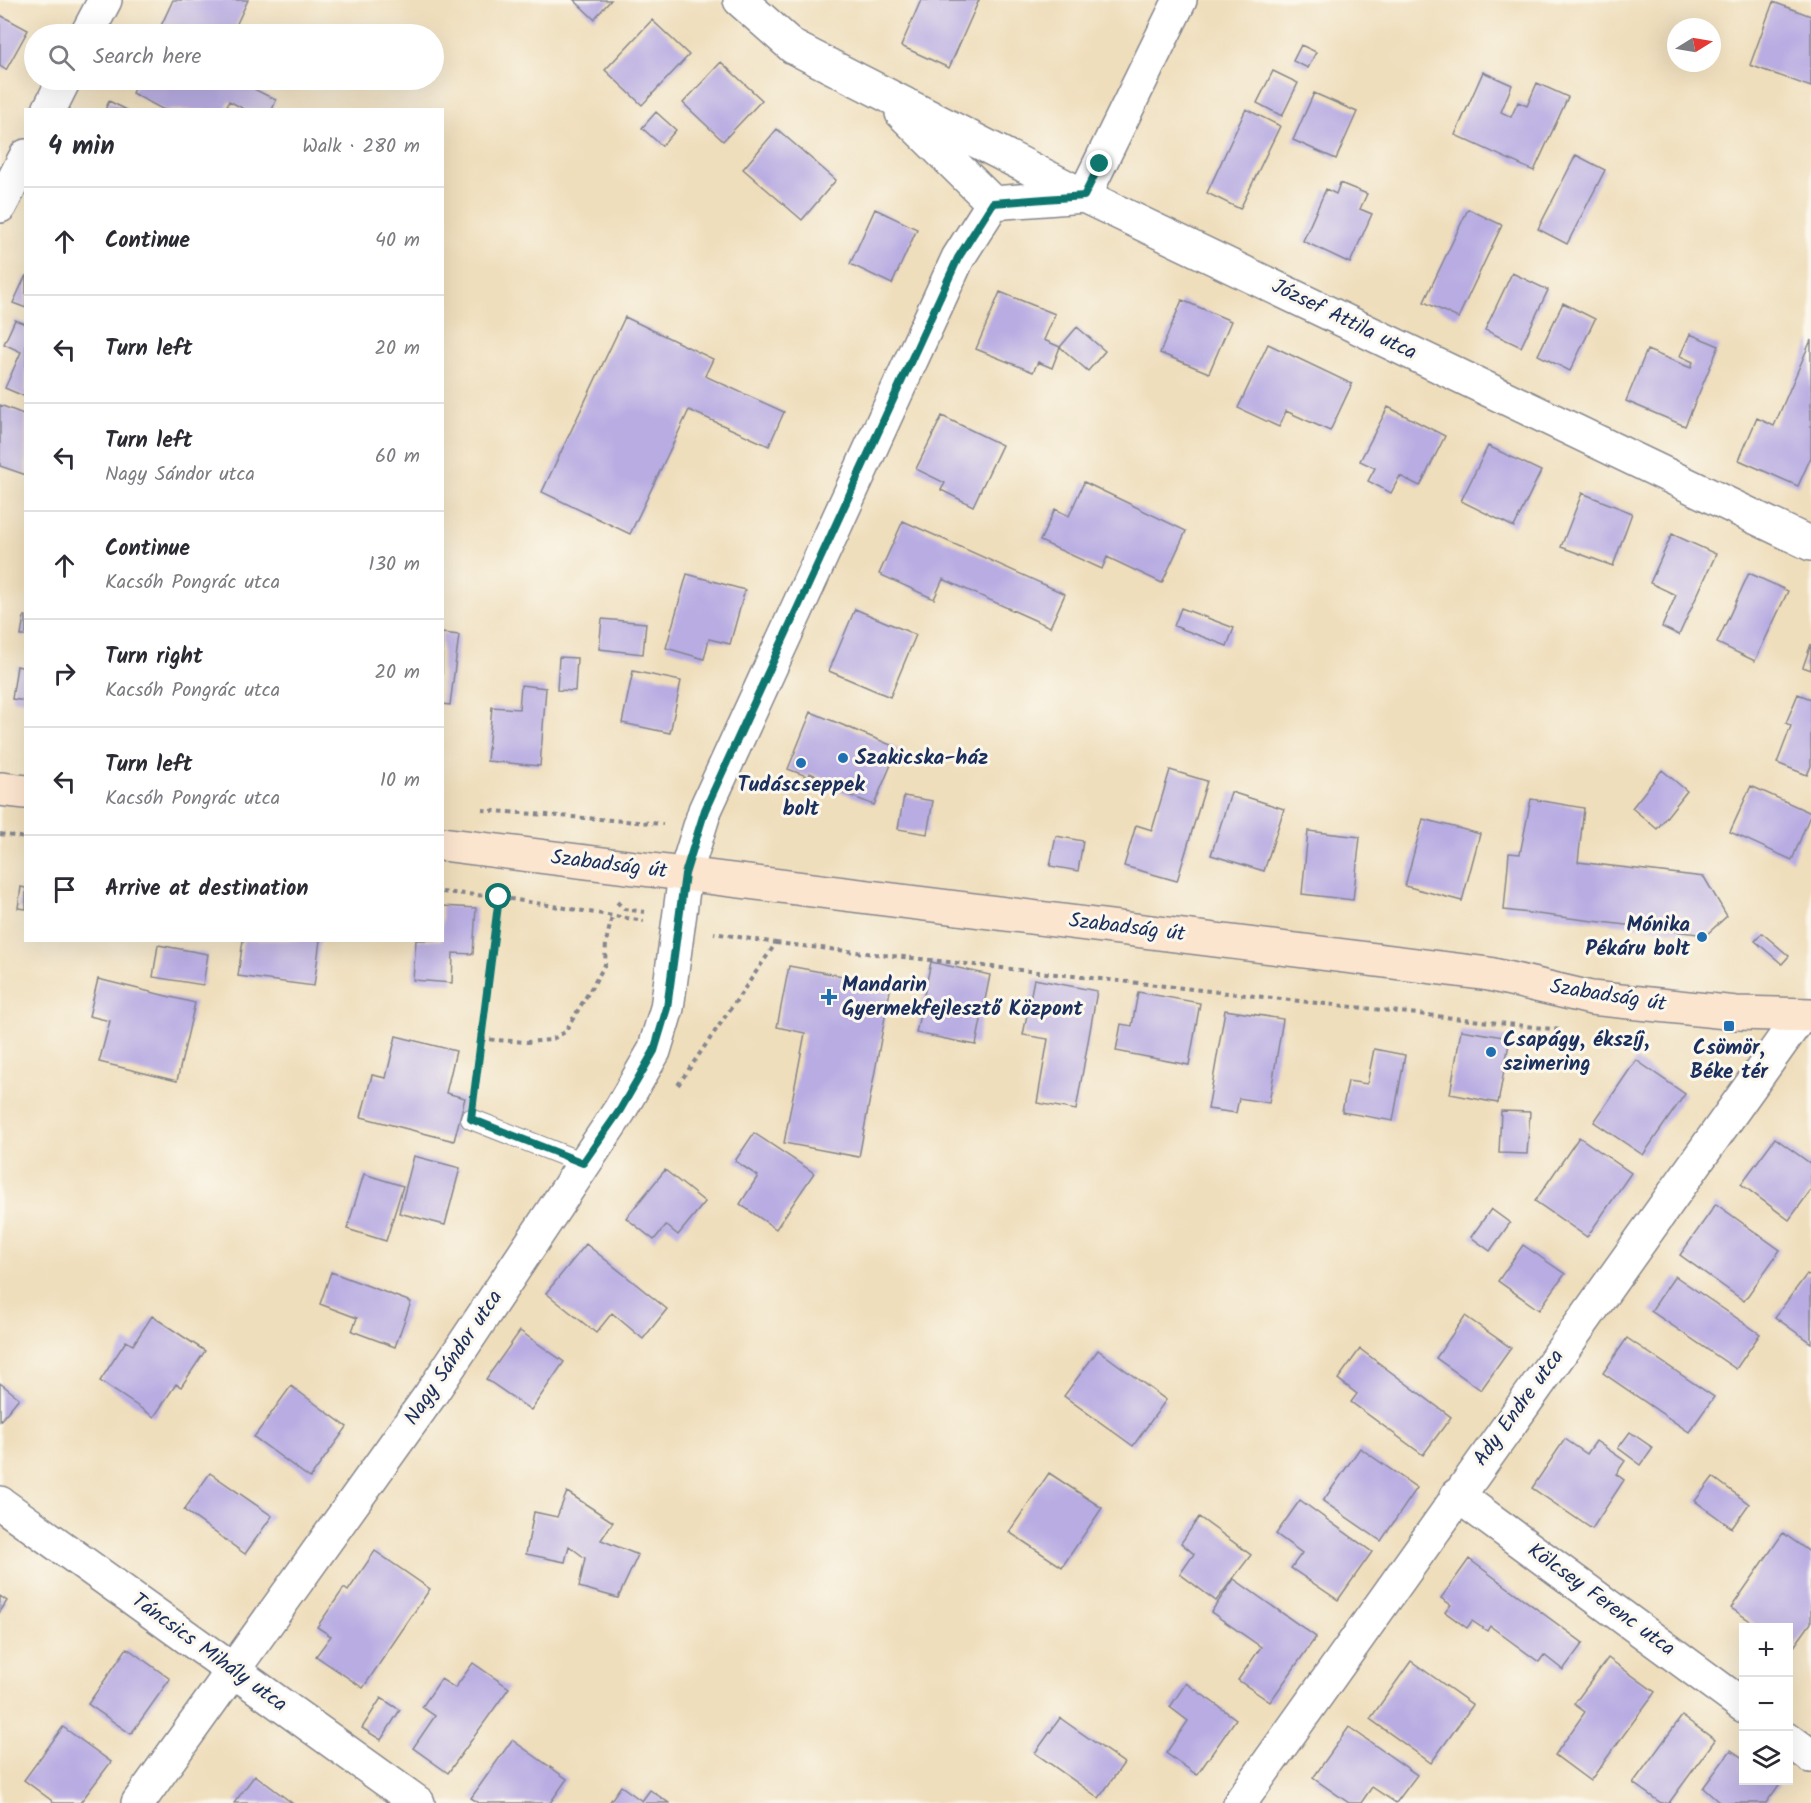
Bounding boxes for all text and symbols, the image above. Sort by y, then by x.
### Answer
north arrow [1667,18,1721,72]
search box [24,24,444,90]
text: Search here [93,40,201,75]
icon: search [45,41,78,74]
text: 4 min [48,126,115,168]
text: Walk · 280 m [302,131,420,163]
route end [1086,150,1112,176]
text: Continue [105,224,190,259]
icon: ahead [48,225,81,258]
text: 40 m [375,225,420,257]
street label: József Attila utca [1266,271,1422,369]
text: Turn left [105,332,192,367]
icon: left [48,333,81,366]
text: 20 m [374,333,420,365]
text: Turn left [105,424,192,459]
icon: left [48,441,81,474]
text: 60 m [375,441,420,473]
text: Nagy Sándor utca [105,459,255,491]
text: Continue [105,532,190,567]
icon: ahead [48,549,81,582]
text: 130 m [368,549,420,581]
text: Kacsóh Pongrác utca [105,567,280,599]
text: Turn right [105,640,203,675]
icon: right [48,657,81,690]
text: 20 m [374,657,420,689]
text: Kacsóh Pongrác utca [105,675,280,707]
place label: Szakicska-ház [855,742,988,775]
text: Turn left [105,748,192,783]
marker: Szakicska-ház [836,751,850,765]
marker: Tudáscseppek bolt [794,756,808,770]
icon: left [48,765,81,798]
text: 10 m [380,765,420,797]
place label: Tudáscseppek bolt [737,769,865,826]
text: Kacsóh Pongrác utca [105,783,280,815]
street label: Szabadság út [549,841,670,889]
text: Arrive at destination [105,872,308,907]
icon: arrive [48,873,81,906]
route start [485,883,511,909]
street label: Szabadság út [1067,904,1188,952]
place label: Mónika Pékáru bolt [1585,909,1691,966]
marker: Mónika Pékáru bolt [1695,930,1709,944]
place label: Mandarin Gyermekfejlesztő Központ [842,969,1083,1026]
street label: Szabadság út [1548,971,1669,1022]
marker: Mandarin Gyermekfejlesztő Központ [820,988,838,1006]
marker: Csömör, Béke tér [1722,1019,1736,1033]
place label: Csapágy, ékszíj, szimering [1503,1024,1649,1081]
place label: Csömör, Béke tér [1690,1032,1769,1089]
marker: Csapágy, ékszíj, szimering [1484,1045,1498,1059]
street label: Nagy Sándor utca [396,1284,512,1432]
street label: Ady Endre utca [1465,1343,1573,1473]
street label: Kölcsey Ferenc utca [1520,1535,1682,1665]
street label: Táncsics Mihály utca [124,1585,294,1721]
map controls [1739,1623,1793,1785]
button: + [1739,1623,1793,1677]
button: − [1739,1677,1793,1731]
button: layers [1739,1731,1793,1785]

